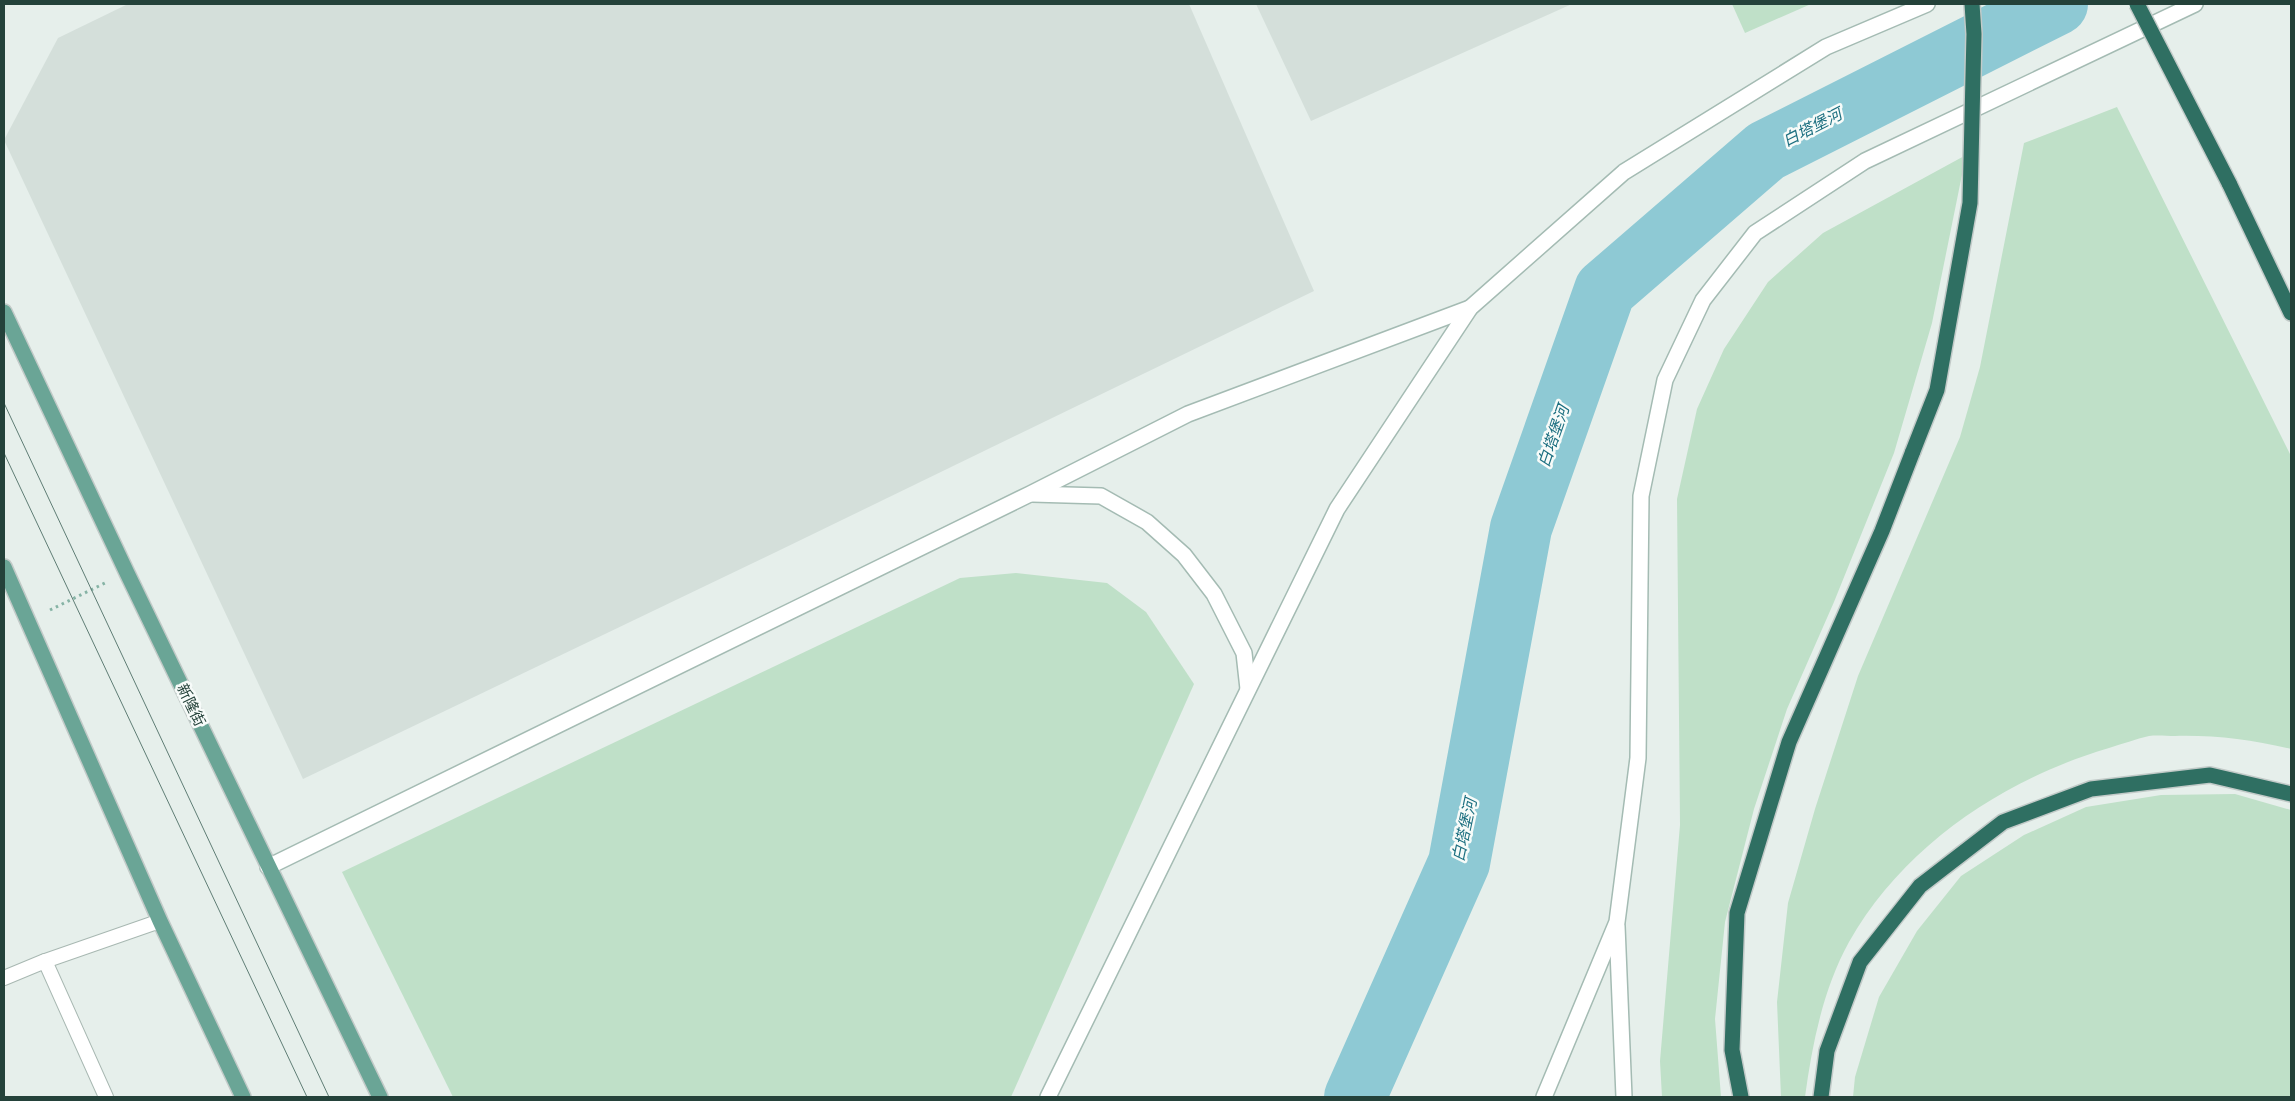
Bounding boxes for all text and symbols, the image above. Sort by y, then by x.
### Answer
water label: 白塔堡河 [1780,104,1849,152]
water label: 白塔堡河 [1535,400,1576,470]
street label: 新隆街 [171,681,208,730]
water label: 白塔堡河 [1450,794,1483,864]

